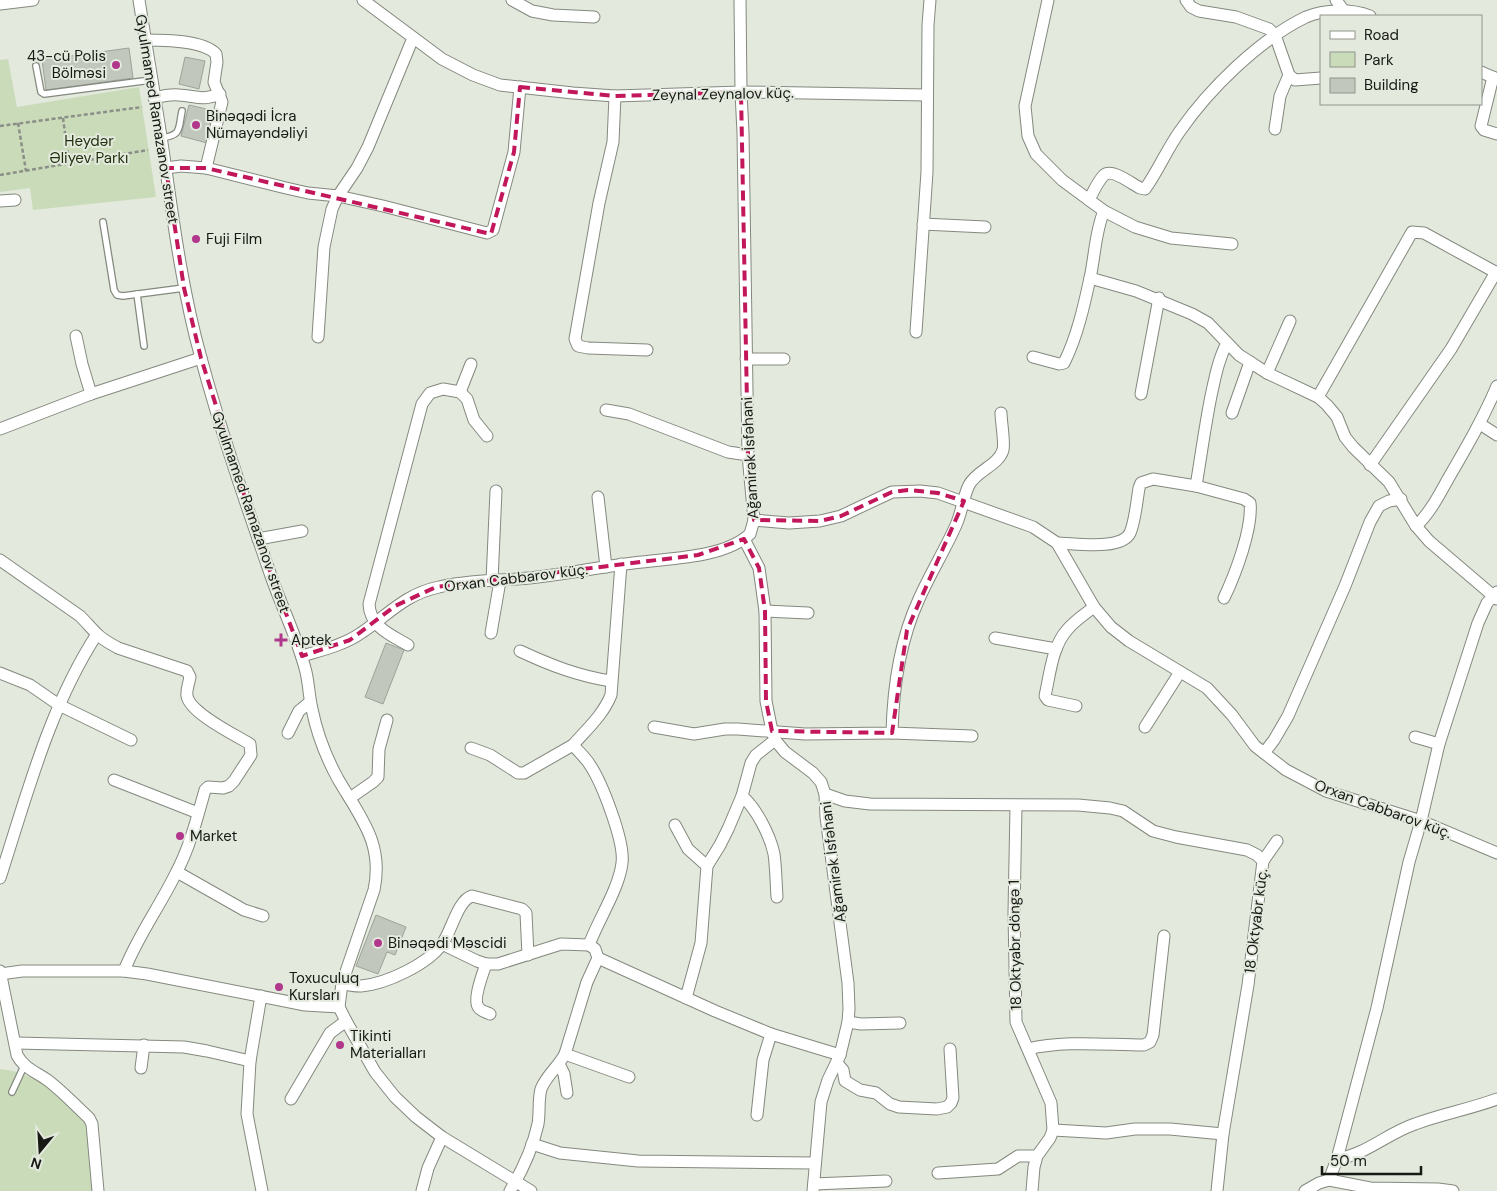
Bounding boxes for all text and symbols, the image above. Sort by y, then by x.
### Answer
street label: Gyulmamed Ramazanov street [131,13,183,225]
legend [1320,15,1482,105]
text: Road [1364,25,1399,45]
place label: 43-cü Polis Bölməsi [27,46,106,83]
text: Park [1364,50,1394,70]
marker: 43-cü Polis Bölməsi [110,59,122,71]
text: Building [1364,75,1419,95]
street label: Zeynal Zeynalov küç. [652,83,794,105]
place label: Binəqədi İcra Nümayəndəliyi [206,106,308,143]
marker: Binəqədi İcra Nümayəndəliyi [190,119,202,131]
park label: Heydər Əliyev Parkı [50,131,128,168]
place label: Fuji Film [206,229,262,249]
marker: Fuji Film [190,233,202,245]
street label: Ağamirək İsfəhani [737,396,763,520]
street label: Gyulmamed Ramazanov street [207,409,295,616]
street label: Orxan Cabbarov küç. [443,559,589,597]
place label: Aptek [291,630,332,650]
marker: Aptek [275,634,287,646]
street label: Orxan Cabbarov küç. [1312,775,1454,843]
street label: Ağamirək İsfəhani [816,800,850,924]
place label: Market [190,826,238,846]
marker: Market [174,830,186,842]
street label: 18 Oktyabr küç. [1240,867,1272,975]
street label: 18 Oktyabr döngə 1 [1004,880,1026,1010]
place label: Binəqədi Məscidi [388,933,507,953]
marker: Binəqədi Məscidi [372,937,384,949]
place label: Toxuculuq Kursları [289,968,359,1005]
marker: Toxuculuq Kursları [273,981,285,993]
place label: Tikinti Materialları [350,1026,426,1063]
marker: Tikinti Materialları [334,1039,346,1051]
north arrow [15,1126,65,1176]
scale bar [1322,1144,1421,1176]
text: 50 m [1330,1151,1367,1171]
text: N [28,1153,44,1174]

